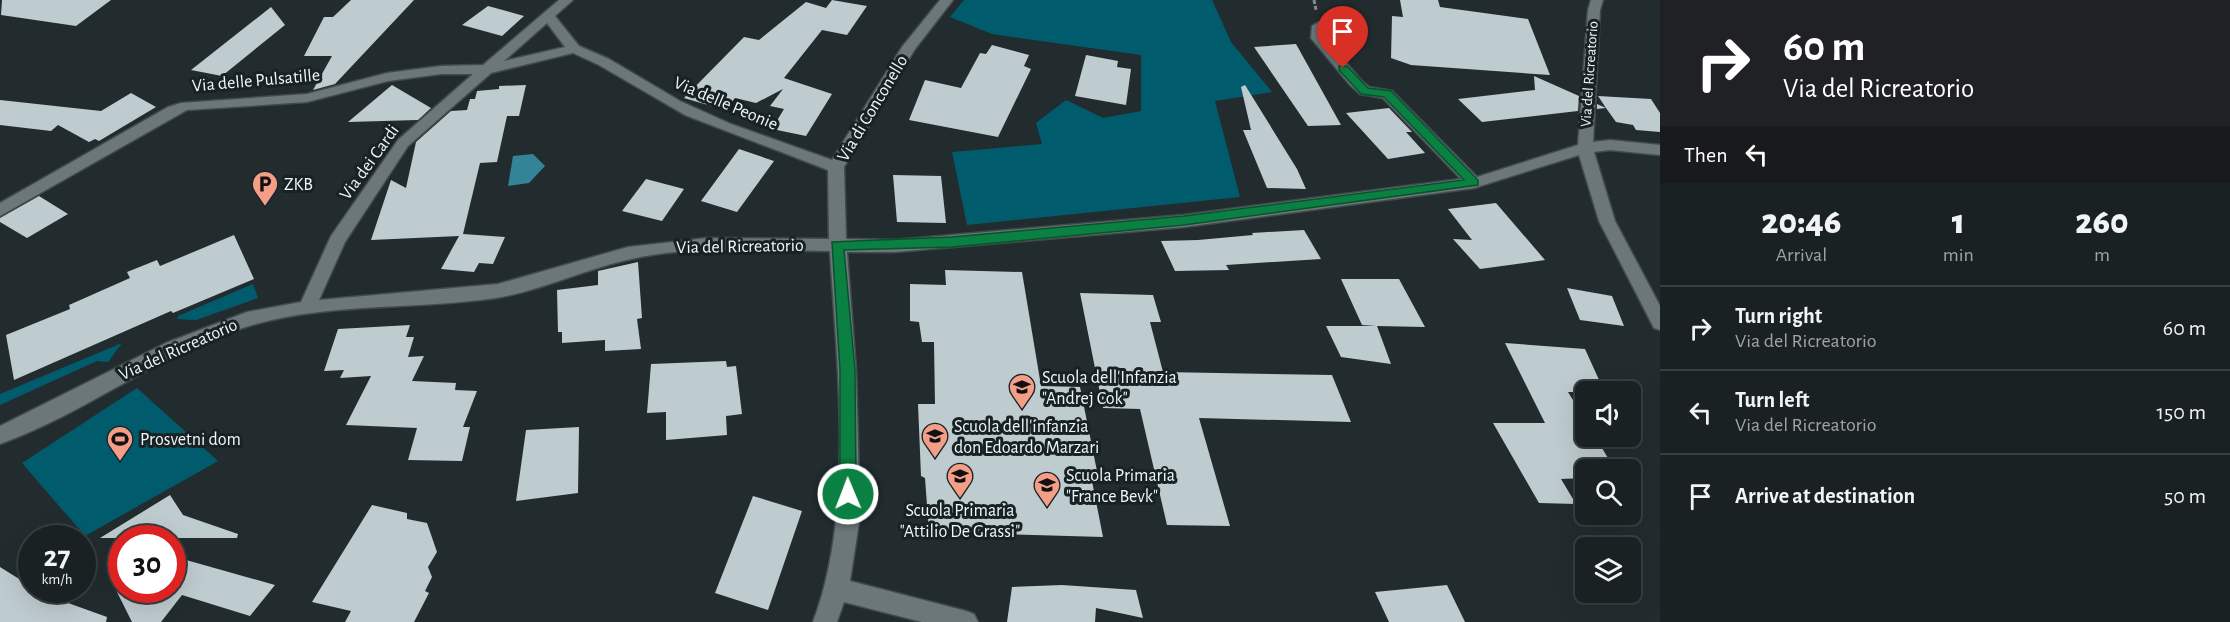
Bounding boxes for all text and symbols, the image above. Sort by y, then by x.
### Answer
pin [1317,6,1368,68]
icon: arrive [1326,15,1359,48]
street label: Via del Ricreatorio [1578,21,1601,128]
icon: right [1684,24,1762,102]
text: 60 m [1783,26,1865,68]
street label: Via di Conconello [834,52,912,165]
street label: Via delle Pulsatille [191,66,321,96]
street label: Via delle Peonie [671,74,780,134]
text: Via del Ricreatorio [1783,75,1974,102]
street label: Via dei Cardi [337,122,403,203]
icon: left [1740,138,1773,171]
text: Then [1684,144,1728,166]
parking icon: ZKB [250,169,280,207]
place label: ZKB [284,176,313,194]
text: 20:46 [1761,204,1841,240]
text: 1 [1952,204,1965,240]
text: 260 [2075,204,2129,240]
street label: Via del Ricreatorio [676,237,804,257]
text: Arrival [1776,245,1827,265]
text: min [1943,245,1974,265]
text: m [2094,245,2110,265]
text: Turn right [1735,305,1822,327]
icon: right [1684,312,1717,345]
street label: Via del Ricreatorio [117,316,240,384]
text: 60 m [2163,317,2206,339]
text: Via del Ricreatorio [1735,331,1877,351]
place label: Scuola dell'Infanzia "Andrej Cok" [1042,369,1177,408]
school or university icon: Scuola dell'Infanzia "Andrej Cok" [1007,372,1037,410]
map controls [1575,381,1641,603]
button: sound [1575,381,1641,447]
text: Turn left [1735,389,1809,411]
icon: left [1684,396,1717,429]
text: 150 m [2156,401,2206,423]
text: Via del Ricreatorio [1735,415,1877,435]
place label: Scuola dell'infanzia don Edoardo Marzari [954,418,1099,457]
school or university icon: Scuola dell'infanzia don Edoardo Marzari [920,421,950,459]
sports icon: Prosvetni dom [105,424,135,462]
place label: Prosvetni dom [140,431,241,449]
button: search [1575,459,1641,525]
school or university icon: Scuola Primaria "Attilio De Grassi" [945,461,975,499]
position arrow [816,462,880,526]
place label: Scuola Primaria "France Bevk" [1066,467,1175,506]
school or university icon: Scuola Primaria "France Bevk" [1032,470,1062,508]
icon: arrive [1684,480,1717,513]
text: Arrive at destination [1735,485,1915,507]
text: 50 m [2164,485,2206,507]
place label: Scuola Primaria "Attilio De Grassi" [900,502,1020,541]
speed limit sign: 30 [108,525,186,603]
button: layers [1575,537,1641,603]
text: 27 [43,542,71,572]
text: km/h [42,572,72,587]

